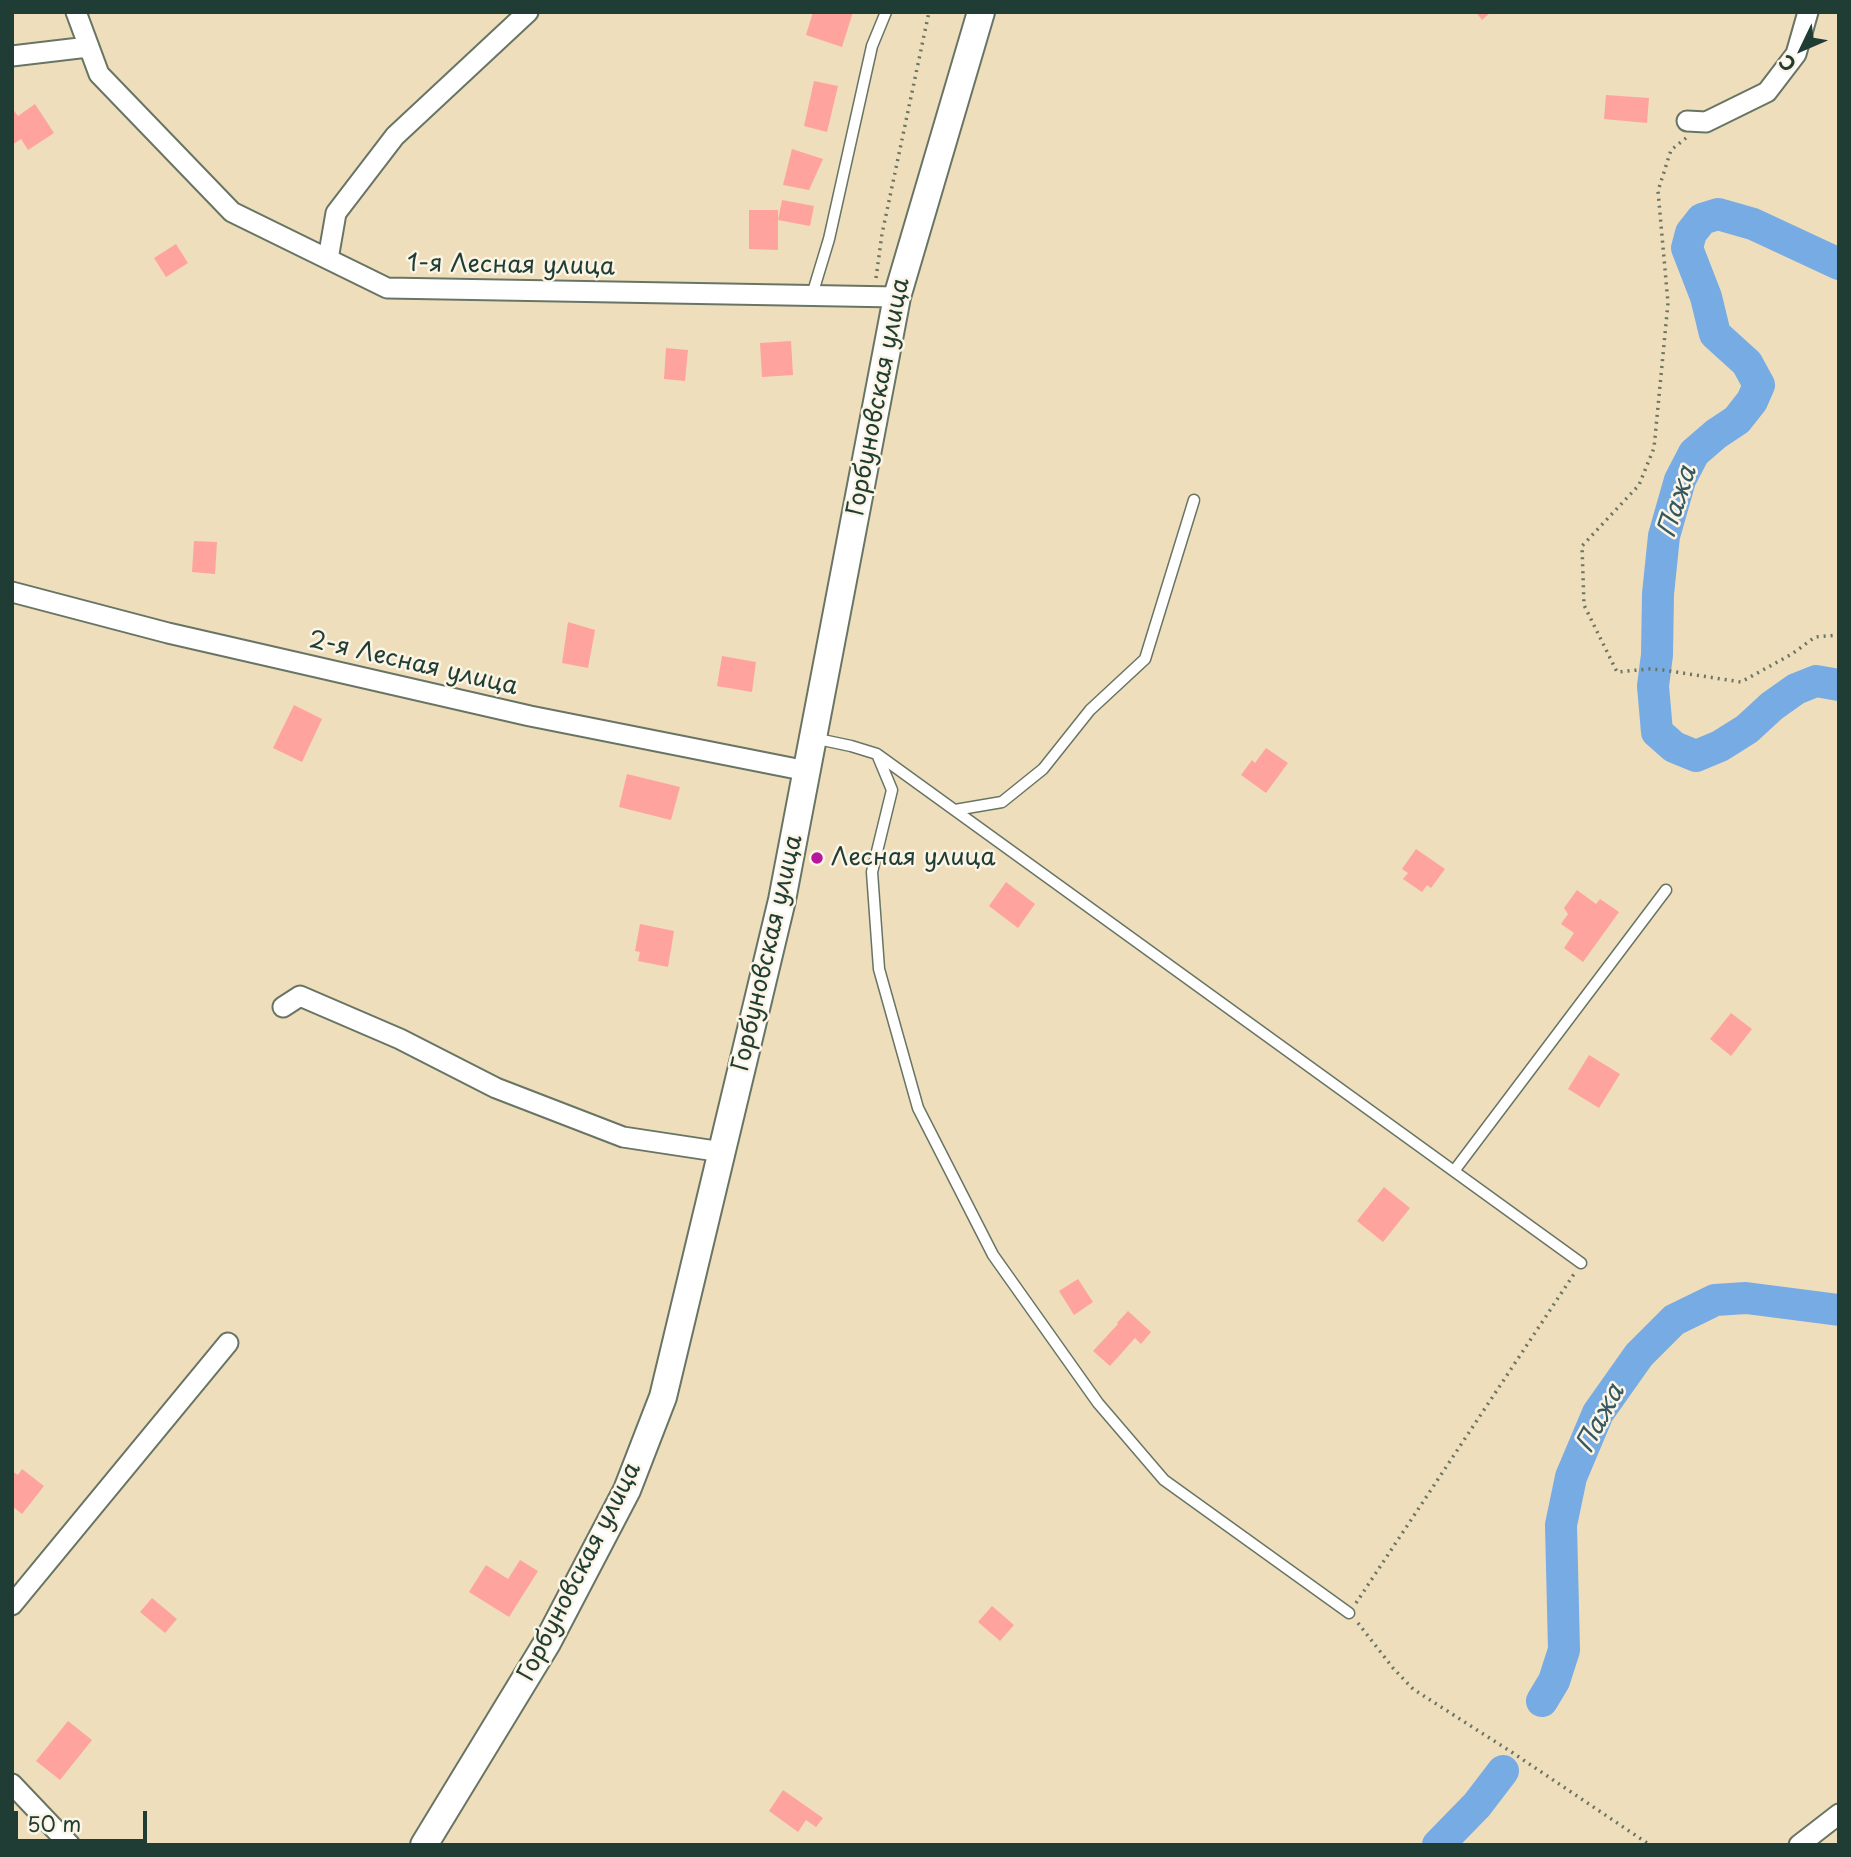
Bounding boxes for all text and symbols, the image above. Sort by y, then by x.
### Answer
north arrow [1767,14,1837,84]
text: С [1772,49,1802,78]
street label: 1-я Лесная улица [407,250,615,282]
street label: Горбуновская улица [842,276,916,518]
water label: Пажа [1652,462,1704,542]
street label: 2-я Лесная улица [306,626,520,702]
street label: Горбуновская улица [727,832,809,1074]
place label: Лесная улица [831,844,996,872]
marker: Лесная улица [809,850,825,866]
water label: Пажа [1570,1379,1632,1459]
street label: Горбуновская улица [512,1458,648,1686]
scale bar [18,1798,150,1842]
text: 50 m [27,1807,81,1839]

